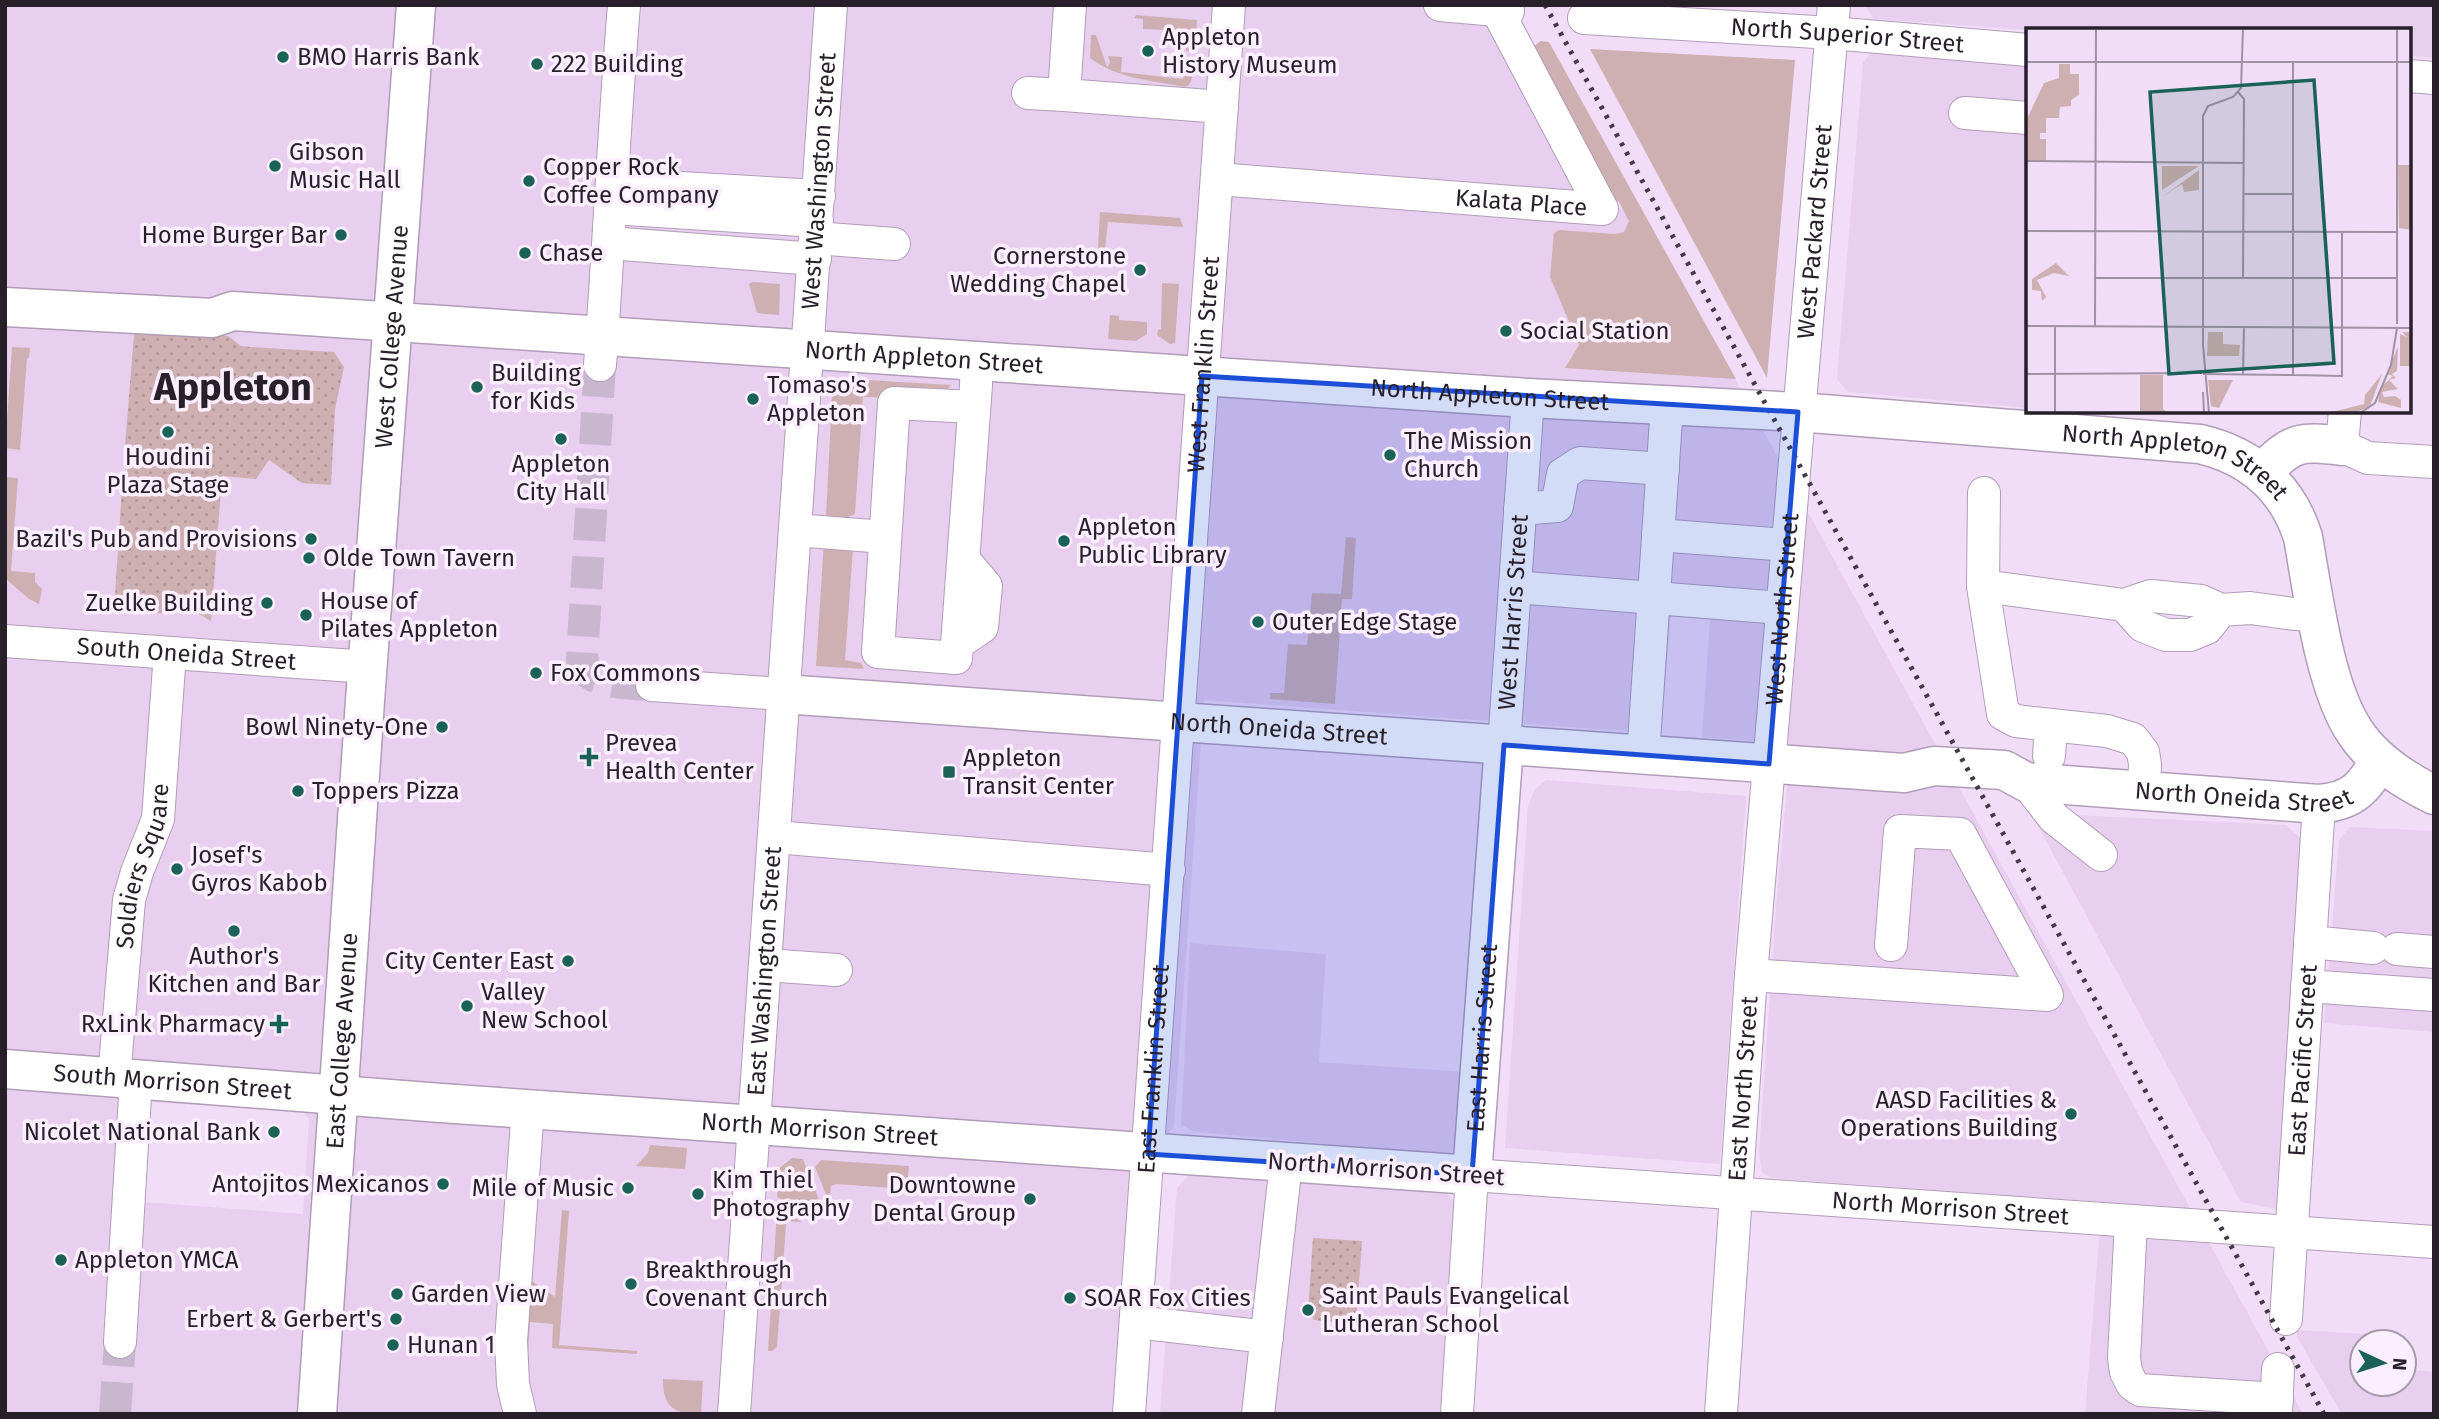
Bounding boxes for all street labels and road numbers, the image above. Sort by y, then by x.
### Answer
street label: North Superior Street [1730,13,1966,58]
street label: West Washington Street [796,51,842,310]
street label: West Packard Street [1791,123,1838,340]
street label: Kalata Place [1454,184,1588,222]
street label: West College Avenue [370,224,414,449]
street label: West Franklin Street [1182,255,1225,474]
street label: North Appleton Street [804,335,1045,379]
street label: North Appleton Street [1370,373,1610,416]
street label: North Appleton Street [2061,419,2294,506]
street label: West North Street [1760,512,1804,707]
street label: West Harris Street [1492,513,1534,711]
street label: South Oneida Street [76,632,297,676]
street label: North Oneida Street [1169,707,1389,751]
street label: North Oneida Street [2134,776,2358,818]
street label: Soldiers Square [111,782,175,950]
street label: East Washington Street [742,845,787,1097]
street label: East College Avenue [321,932,363,1150]
street label: East Harris Street [1461,943,1503,1134]
street label: East Franklin Street [1132,963,1175,1175]
street label: East Pacific Street [2282,963,2323,1157]
street label: East North Street [1723,995,1764,1182]
street label: South Morrison Street [52,1059,293,1105]
street label: North Morrison Street [700,1107,940,1152]
street label: North Morrison Street [1267,1147,1506,1191]
street label: North Morrison Street [1831,1186,2070,1231]

